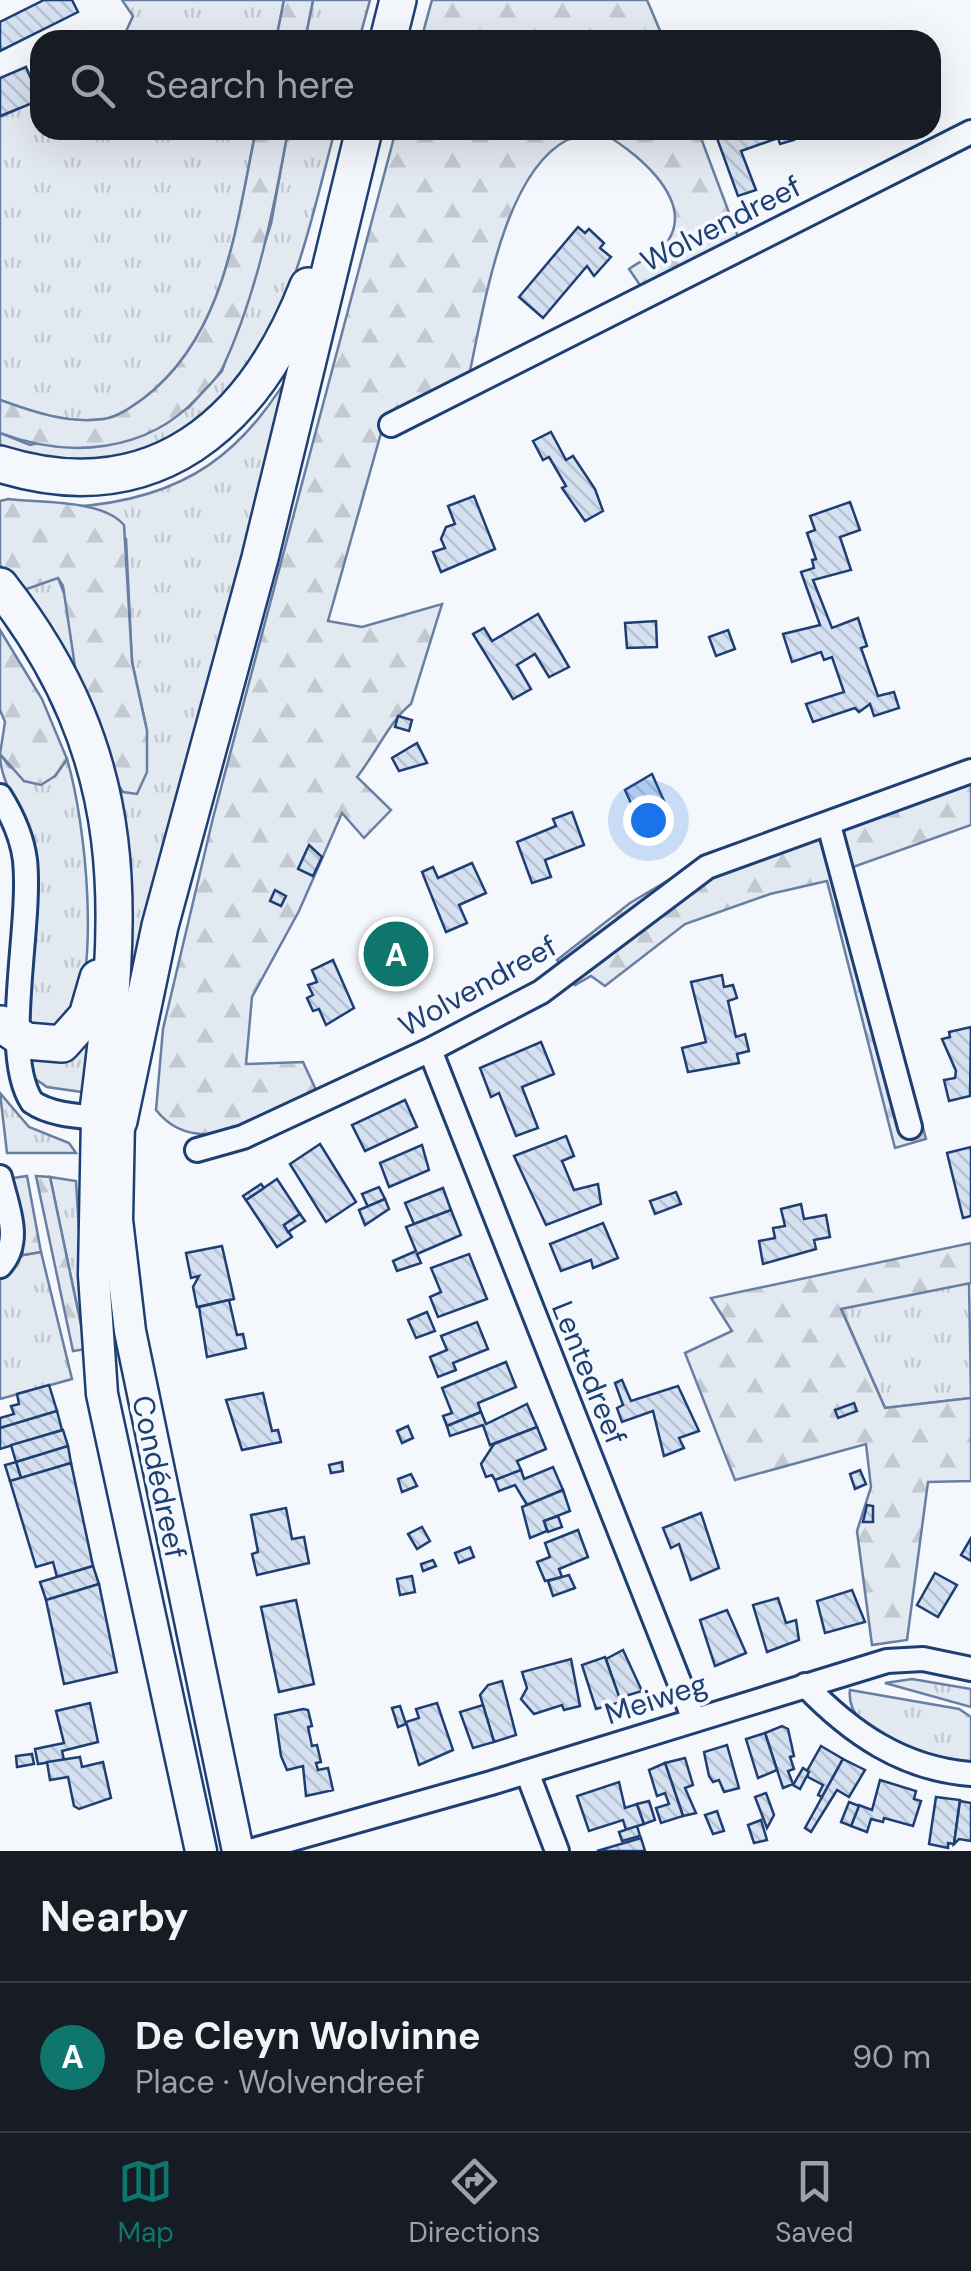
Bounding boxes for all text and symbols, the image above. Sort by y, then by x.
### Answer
search box [30,30,941,140]
icon: search [65,58,120,113]
text: Search here [145,60,355,110]
street label: Wolvendreef [634,166,808,281]
your location [623,795,674,846]
pin: A [364,916,428,992]
street label: Wolvendreef [392,926,564,1045]
street label: Lentedreef [543,1295,636,1450]
street label: Condédreef [123,1392,196,1562]
street label: Meiweg [600,1664,712,1733]
text: Nearby [40,1889,189,1944]
text: De Cleyn Wolvinne [135,2011,481,2061]
text: A [61,2036,84,2078]
text: 90 m [852,2036,931,2078]
text: Place · Wolvendreef [135,2061,425,2103]
tab: Map [117,2154,174,2251]
tab: Directions [409,2154,540,2251]
tab: Saved [775,2154,854,2251]

